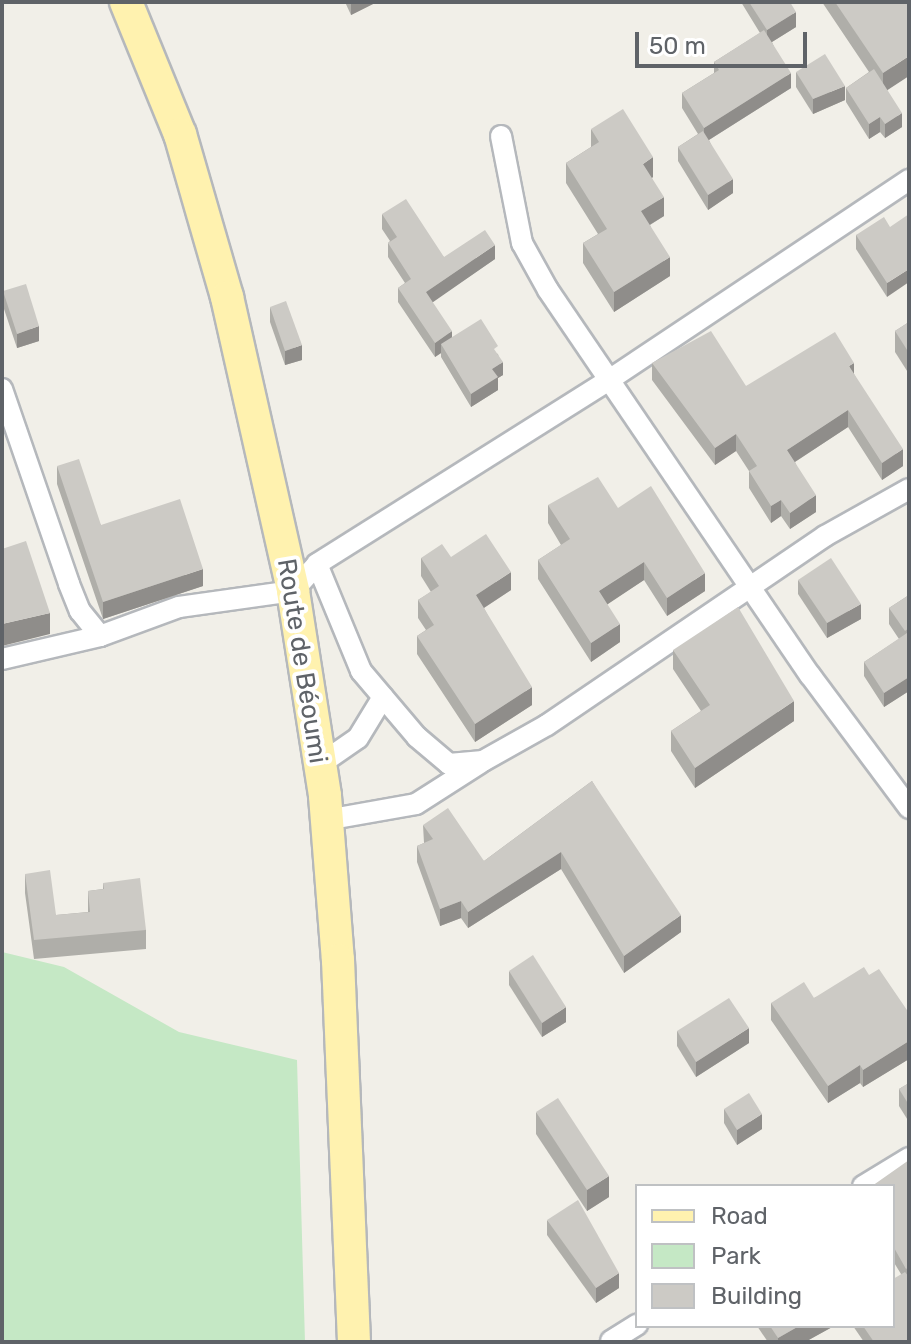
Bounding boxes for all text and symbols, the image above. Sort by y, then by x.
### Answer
scale bar [639,16,811,66]
text: 50 m [649,32,706,60]
street label: Route de Béoumi [270,556,334,766]
legend [635,1184,895,1328]
text: Road [711,1202,768,1230]
text: Park [711,1242,761,1270]
text: Building [711,1282,802,1310]

